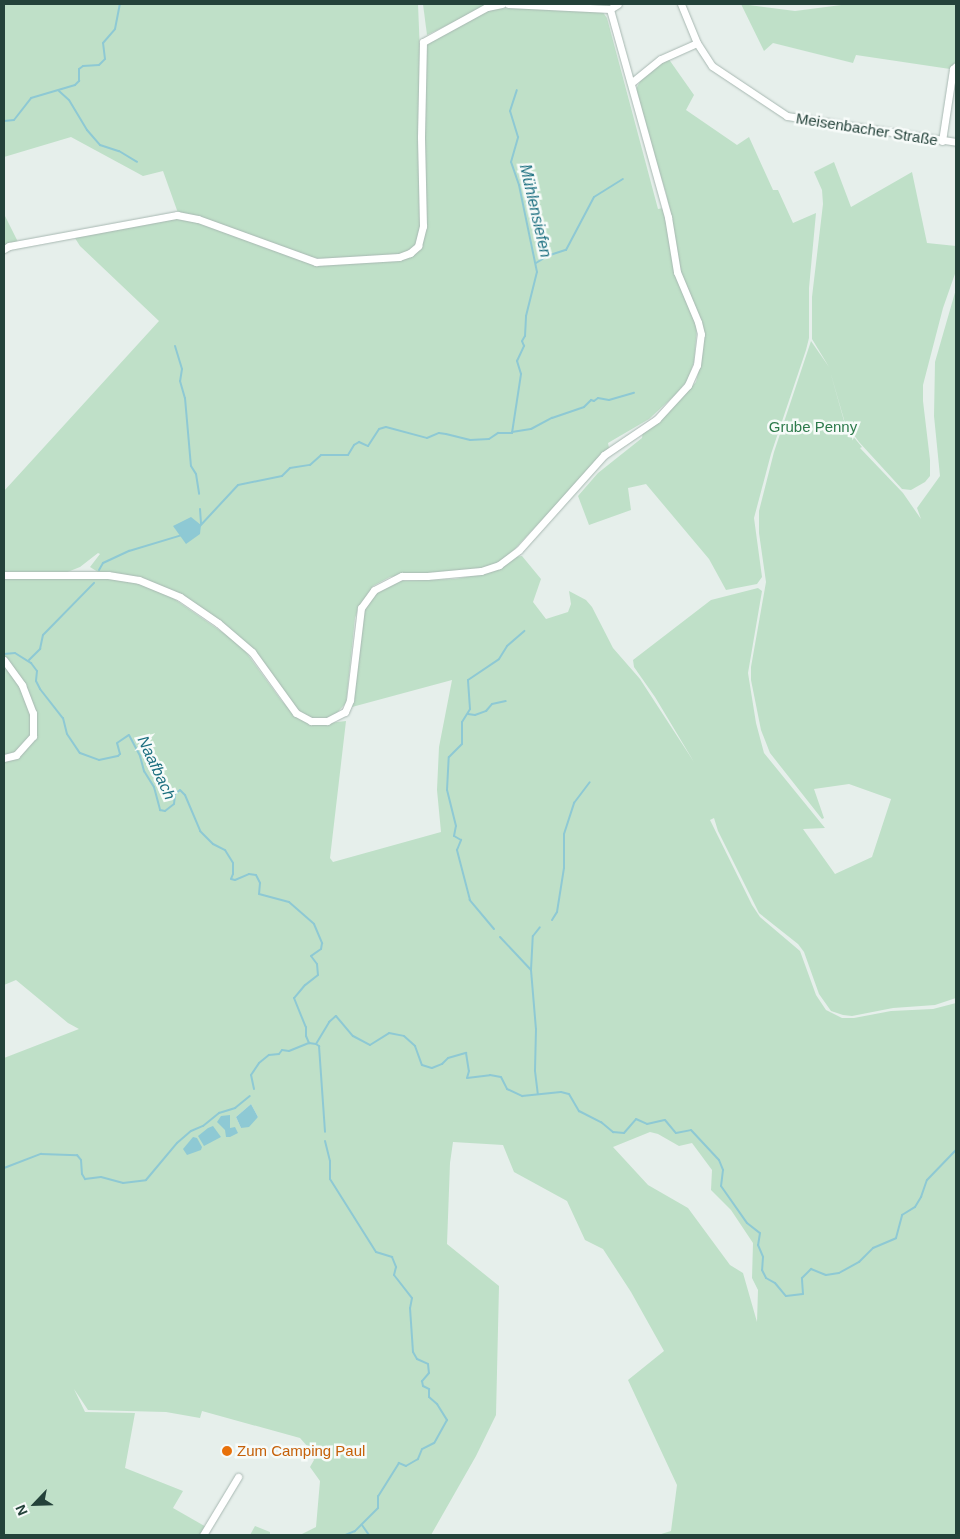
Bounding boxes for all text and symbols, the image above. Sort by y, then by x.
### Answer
street label: Meisenbacher Straße [795,109,939,149]
water label: Mühlensiefen [515,162,555,260]
park label: Grube Penny [769,418,857,436]
water label: Naafbach [133,733,179,803]
place label: Zum Camping Paul [237,1442,365,1460]
marker: Zum Camping Paul [221,1445,233,1457]
north arrow [10,1479,60,1529]
text: N [12,1502,31,1518]

